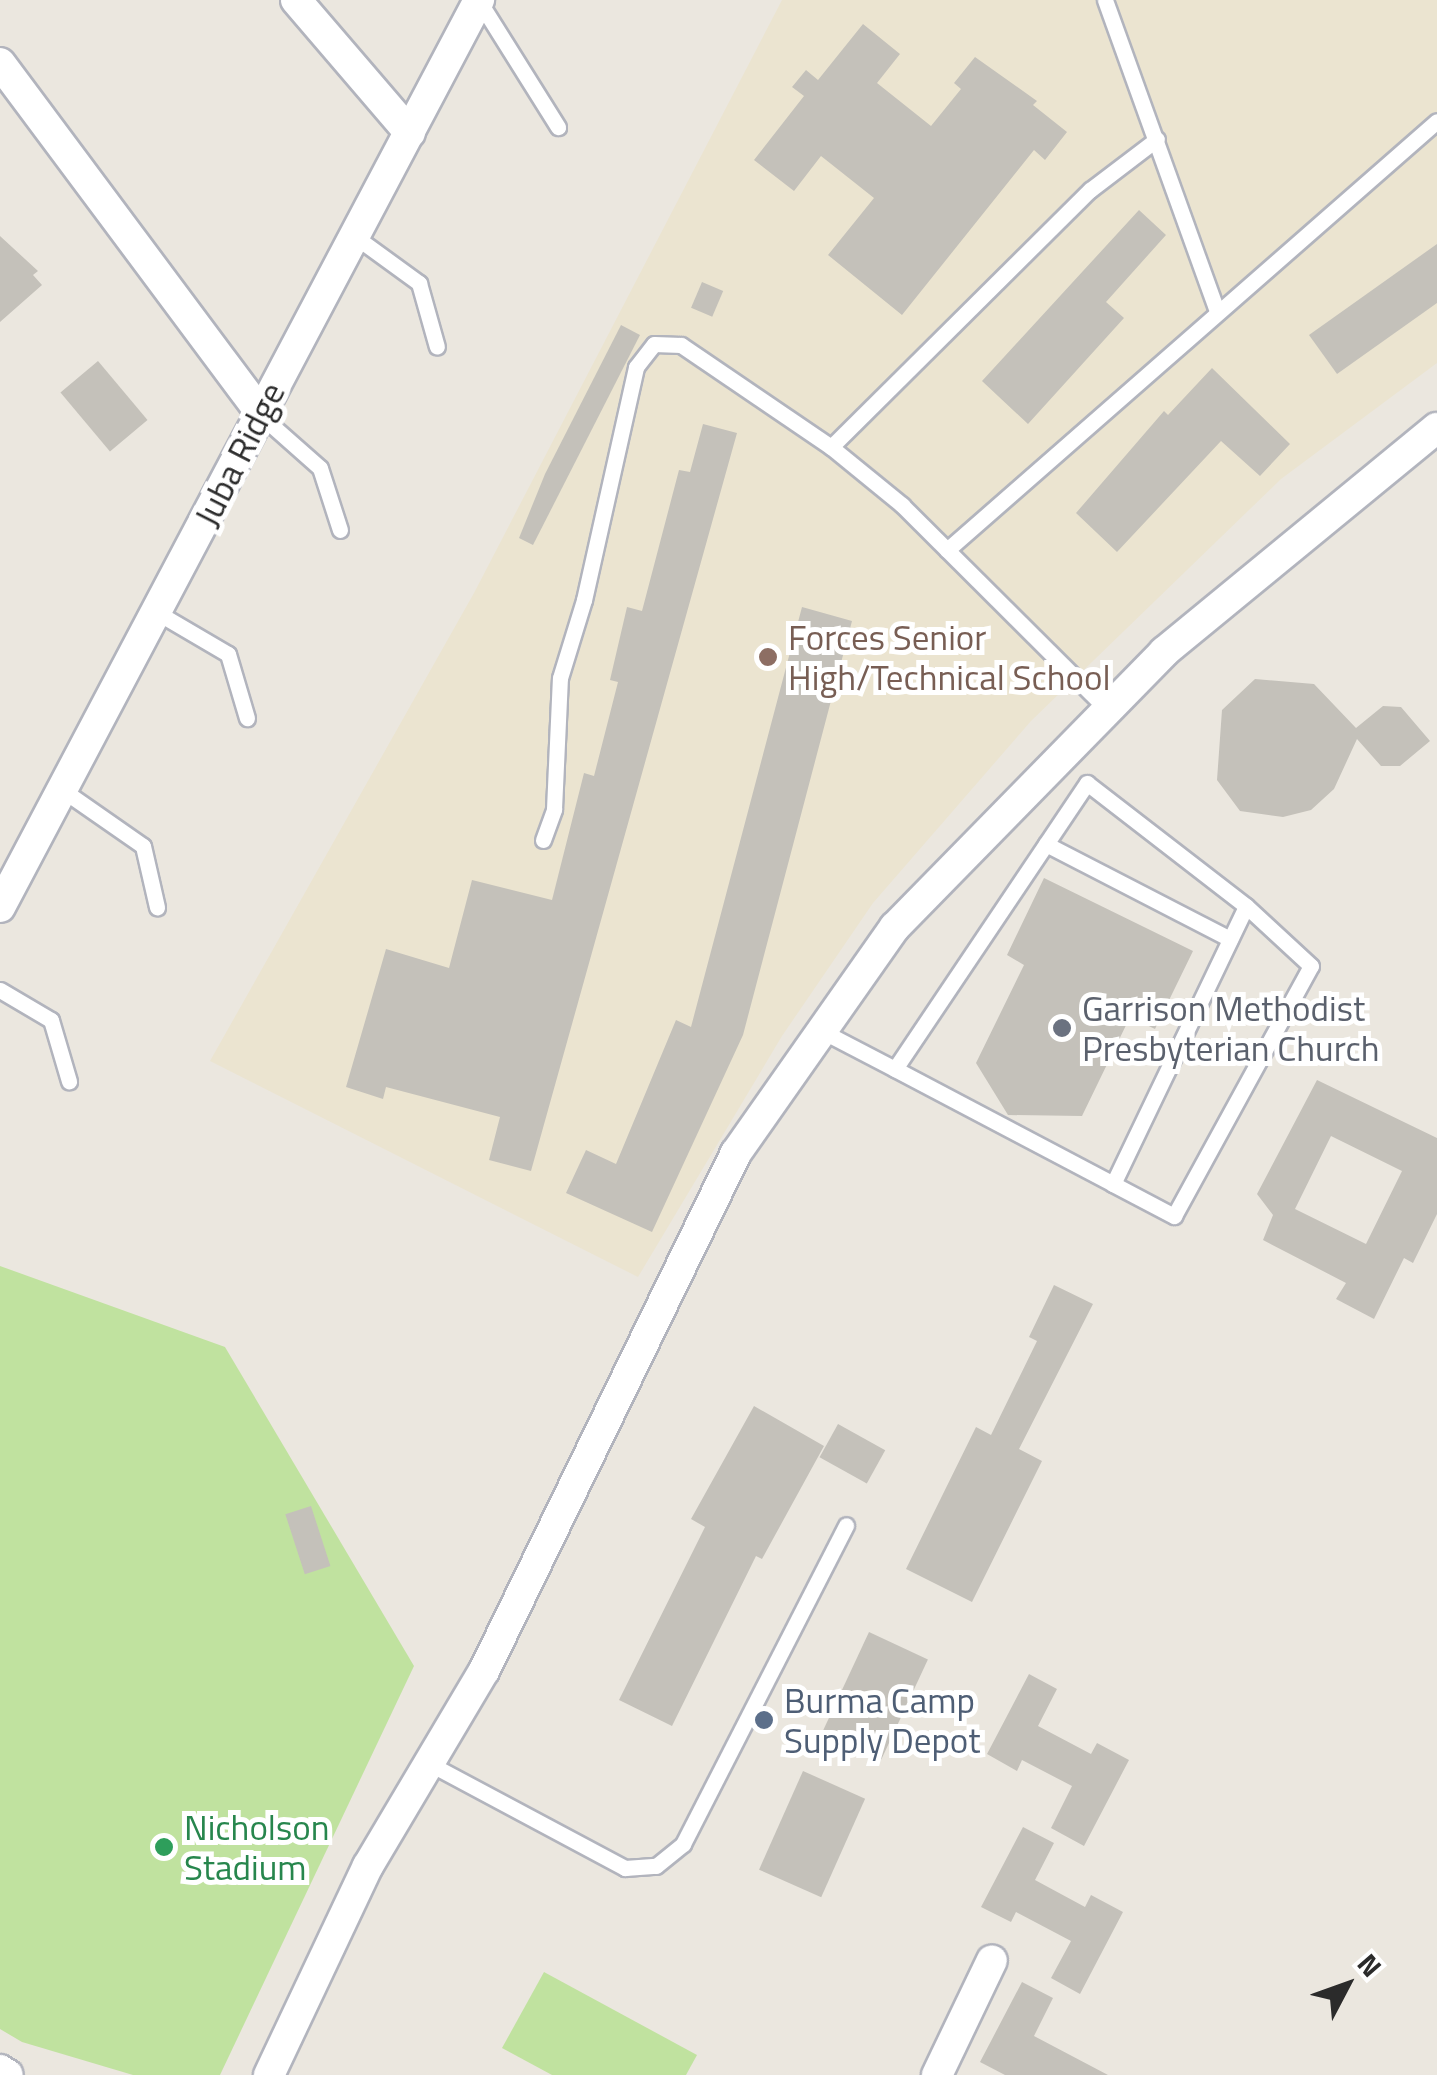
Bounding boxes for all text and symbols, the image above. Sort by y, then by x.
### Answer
street label: Juba Ridge [185,375,293,533]
place label: Forces Senior High/Technical School [788,616,1111,698]
marker: Forces Senior High/Technical School [757,646,779,668]
place label: Garrison Methodist Presbyterian Church [1082,987,1379,1069]
marker: Garrison Methodist Presbyterian Church [1051,1017,1073,1039]
place label: Burma Camp Supply Depot [784,1679,980,1761]
marker: Burma Camp Supply Depot [753,1709,775,1731]
place label: Nicholson Stadium [184,1806,329,1888]
marker: Nicholson Stadium [153,1836,175,1858]
north arrow [1297,1935,1397,2035]
text: N [1347,1944,1393,1986]

